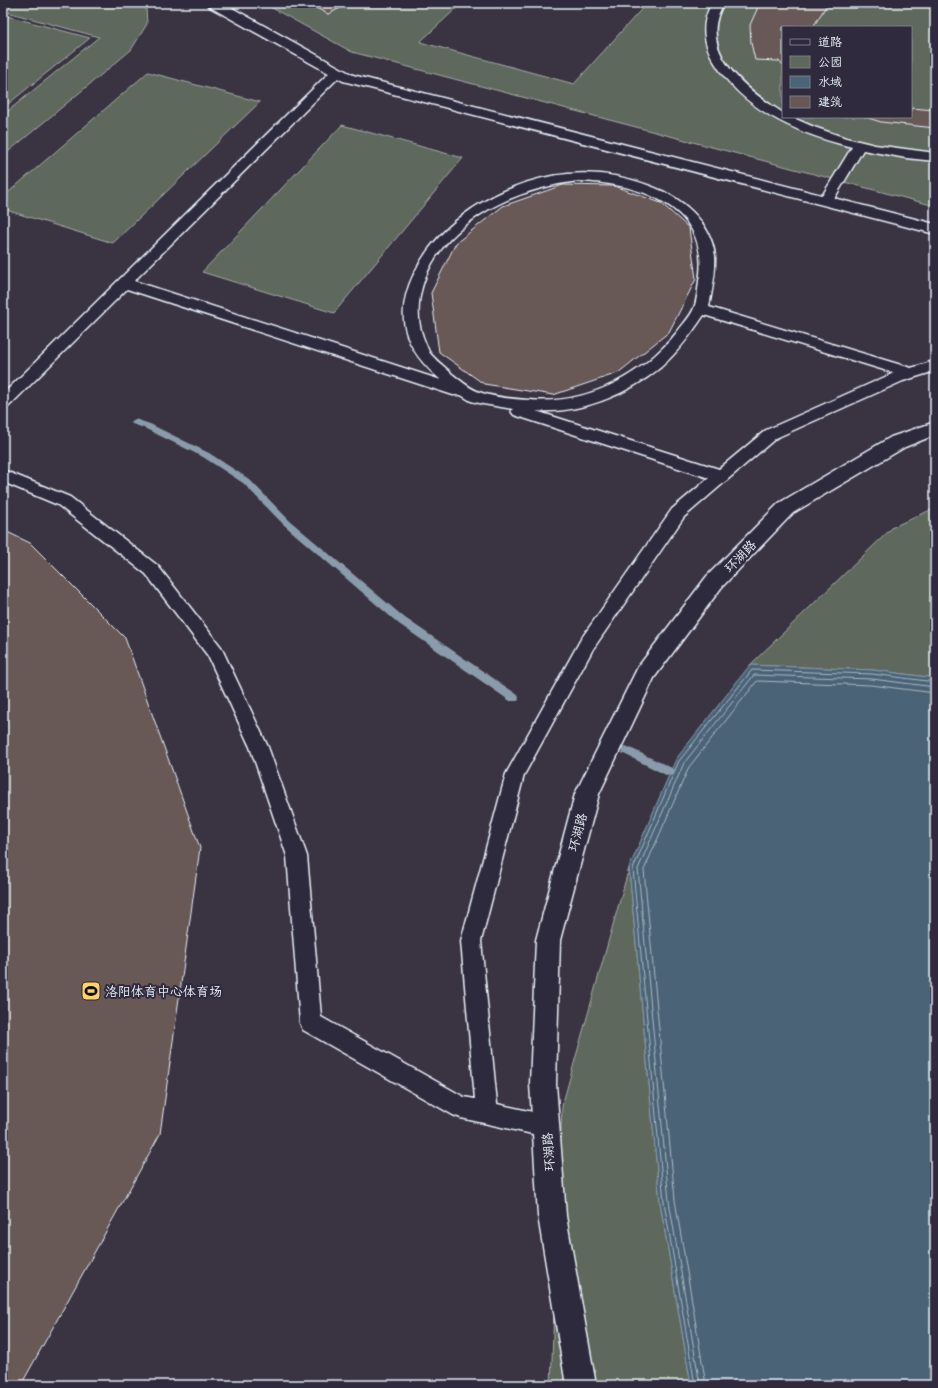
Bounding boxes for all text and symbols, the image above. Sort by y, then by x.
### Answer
legend [782,26,912,118]
text: 道路 [818,33,842,50]
text: 公园 [818,53,842,70]
text: 水域 [818,73,842,90]
text: 建筑 [818,93,842,110]
street label: 环湖路 [720,536,760,576]
street label: 环湖路 [563,811,591,853]
sports icon: 洛阳体育中心体育场 [80,980,102,1002]
place label: 洛阳体育中心体育场 [105,982,222,1000]
street label: 环湖路 [538,1132,558,1172]

